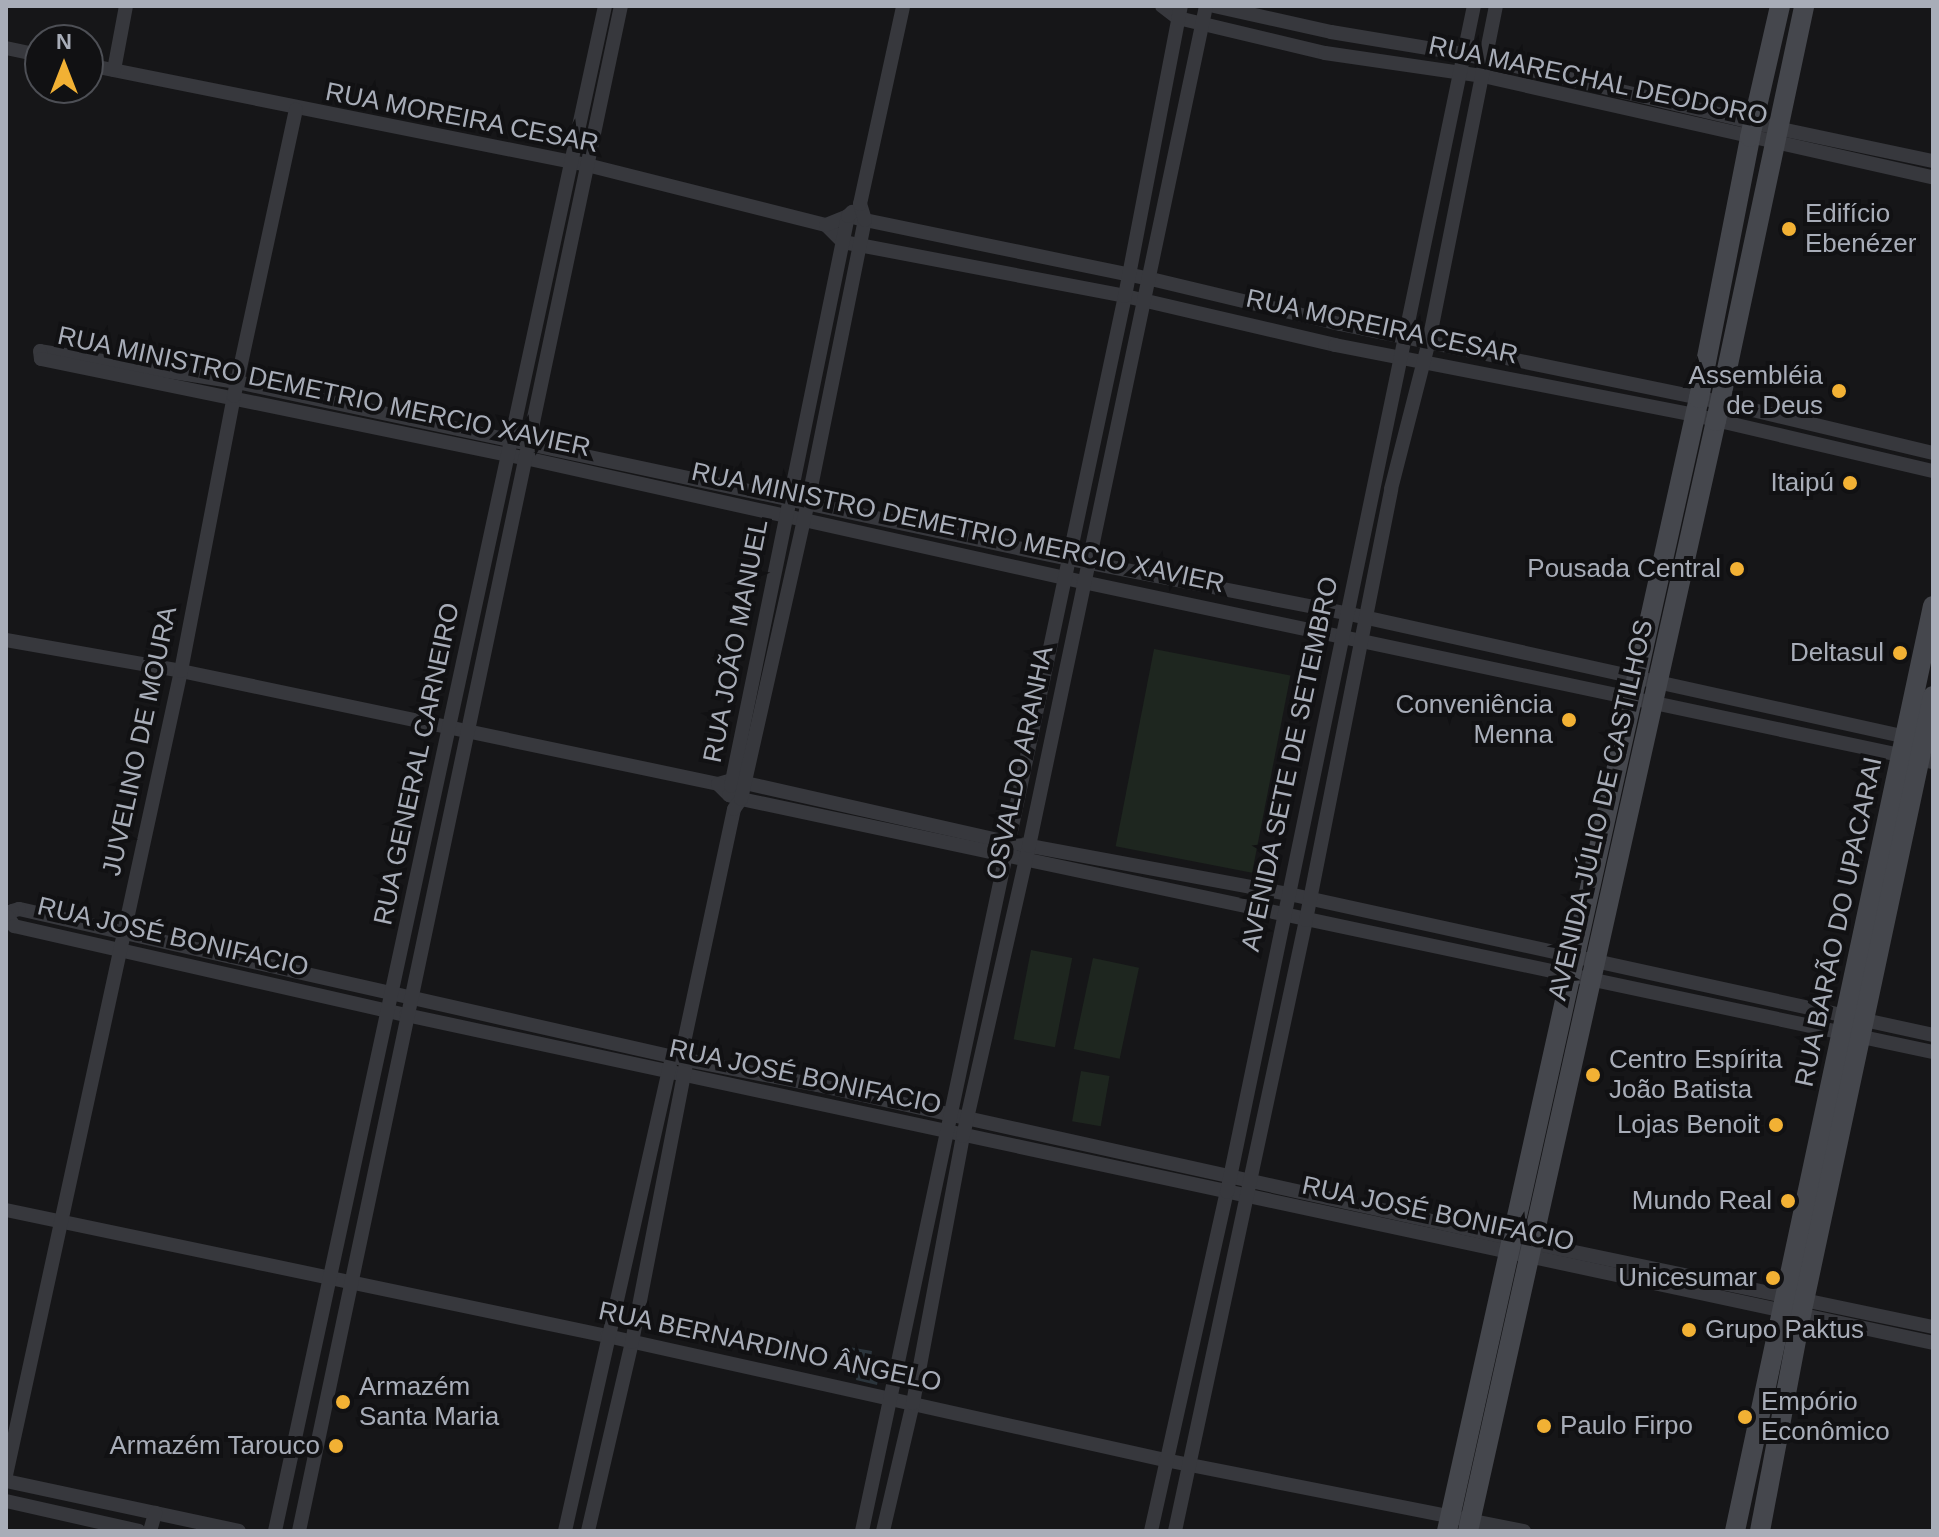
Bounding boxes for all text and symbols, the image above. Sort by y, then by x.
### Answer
north arrow [24,24,104,104]
text: N [56,29,72,54]
street label: RUA MARECHAL DEODORO [1424,30,1772,132]
street label: RUA MOREIRA CESAR [321,76,603,160]
place label: Edifício Ebenézer [1805,198,1916,260]
marker: Edifício Ebenézer [1780,220,1798,238]
street label: RUA MOREIRA CESAR [1242,283,1522,371]
street label: RUA MINISTRO DEMETRIO MERCIO XAVIER [54,320,594,464]
place label: Assembléia de Deus [1689,360,1823,422]
marker: Assembléia de Deus [1830,382,1848,400]
street label: RUA MINISTRO DEMETRIO MERCIO XAVIER [688,456,1228,600]
place label: Itaipú [1770,467,1834,499]
marker: Itaipú [1841,474,1859,492]
street label: RUA JOÃO MANUEL [697,516,775,766]
place label: Pousada Central [1527,553,1721,585]
marker: Pousada Central [1728,560,1746,578]
street label: AVENIDA SETE DE SETEMBRO [1235,573,1345,955]
street label: RUA GENERAL CARNEIRO [367,599,467,929]
street label: JUVELINO DE MOURA [96,604,184,878]
street label: AVENIDA JÚLIO DE CASTILHOS [1542,616,1660,1004]
place label: Deltasul [1790,637,1884,669]
street label: OSVALDO ARANHA [980,643,1060,883]
marker: Deltasul [1891,644,1909,662]
place label: Conveniência Menna [1395,689,1553,750]
marker: Conveniência Menna [1560,711,1578,729]
street label: RUA BARÃO DO UPACARAI [1789,754,1889,1090]
street label: RUA JOSÉ BONIFACIO [34,890,312,984]
street label: RUA JOSÉ BONIFACIO [665,1033,945,1121]
place label: Centro Espírita João Batista [1609,1044,1782,1106]
marker: Centro Espírita João Batista [1584,1066,1602,1084]
place label: Lojas Benoit [1617,1109,1760,1141]
marker: Lojas Benoit [1767,1116,1785,1134]
street label: RUA JOSÉ BONIFACIO [1298,1170,1578,1258]
place label: Mundo Real [1632,1185,1772,1217]
marker: Mundo Real [1779,1192,1797,1210]
place label: Unicesumar [1618,1262,1757,1294]
marker: Unicesumar [1764,1269,1782,1287]
street label: RUA BERNARDINO ÂNGELO [595,1295,945,1399]
place label: Grupo Paktus [1705,1314,1864,1346]
marker: Grupo Paktus [1680,1321,1698,1339]
place label: Armazém Santa Maria [359,1371,499,1432]
place label: Empório Econômico [1761,1386,1890,1448]
marker: Armazém Santa Maria [334,1393,352,1411]
marker: Empório Econômico [1736,1408,1754,1426]
place label: Paulo Firpo [1560,1410,1693,1442]
marker: Paulo Firpo [1535,1417,1553,1435]
place label: Armazém Tarouco [109,1430,320,1462]
marker: Armazém Tarouco [327,1437,345,1455]

